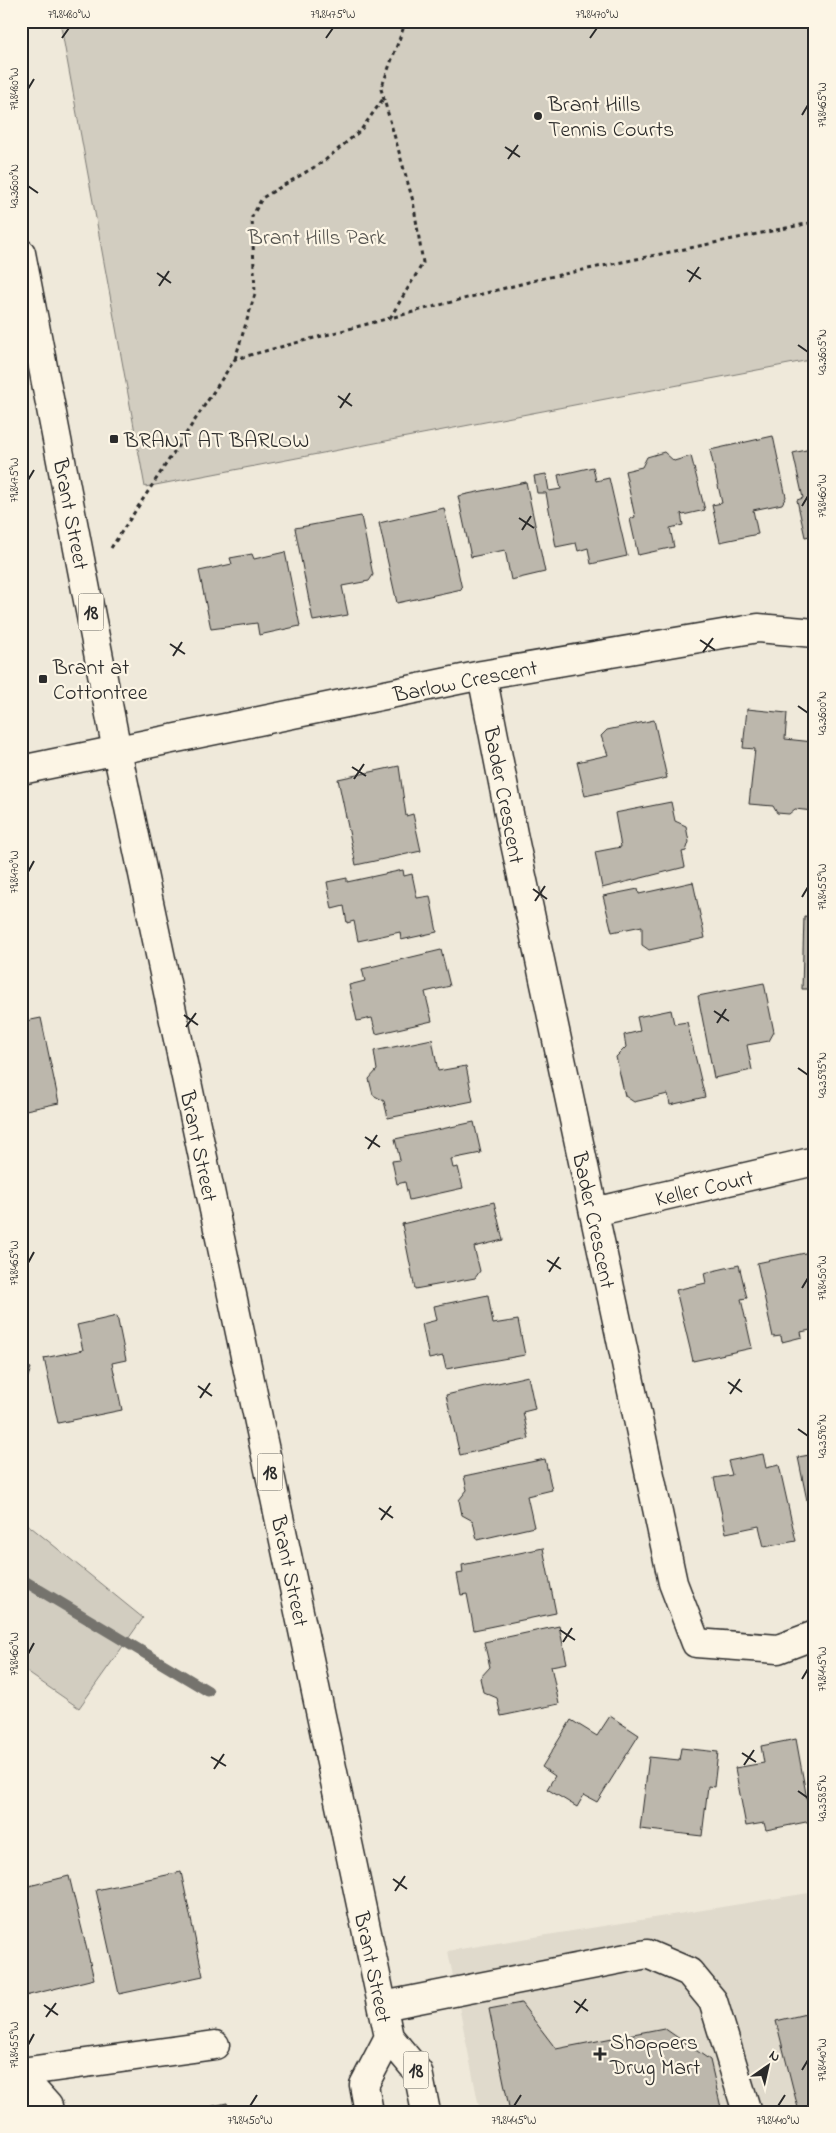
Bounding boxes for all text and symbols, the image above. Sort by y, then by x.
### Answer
text: 79.8480°W [48,6,90,24]
text: 79.8475°W [311,6,355,24]
text: 79.8470°W [575,6,619,24]
text: 79.8480°W [6,68,24,110]
text: 79.8465°W [814,82,832,128]
place label: Brant Hills Tennis Courts [547,90,674,147]
marker: Brant Hills Tennis Courts [532,110,544,122]
text: 43.3600°N [6,164,24,208]
park label: Brant Hills Park [247,223,386,255]
text: 43.3605°N [814,329,832,375]
place label: BRANT AT BARLOW [123,426,309,458]
marker: BRANT AT BARLOW [108,433,120,445]
street label: Brant Street [42,455,96,574]
text: 79.8475°W [6,458,24,502]
text: 79.8460°W [814,474,832,518]
road number: 18 [78,594,104,630]
place label: Brant at Cottontree [52,653,148,710]
street label: Barlow Crescent [390,653,541,713]
marker: Brant at Cottontree [37,673,49,685]
text: 43.3600°N [814,691,832,735]
street label: Bader Crescent [473,723,531,867]
text: 79.8470°W [6,850,24,894]
text: 79.8455°W [814,864,832,910]
text: 43.3595°N [814,1052,832,1098]
street label: Brant Street [169,1087,225,1206]
street label: Bader Crescent [562,1148,622,1293]
street label: Keller Court [652,1163,758,1217]
text: 79.8465°W [6,1240,24,1286]
text: 79.8450°W [814,1255,832,1301]
text: 43.3590°N [814,1414,832,1458]
road number: 18 [258,1454,282,1490]
street label: Brant Street [260,1512,316,1631]
text: 79.8460°W [6,1632,24,1676]
text: 79.8445°W [814,1647,832,1691]
text: 43.3585°N [814,1775,832,1821]
street label: Brant Street [343,1908,399,2027]
text: 79.8455°W [6,2022,24,2068]
place label: Shoppers Drug Mart [609,2028,701,2086]
text: 79.8440°W [814,2038,832,2082]
north arrow [744,2040,794,2090]
text: N [765,2045,784,2068]
marker: Shoppers Drug Mart [594,2048,606,2060]
road number: 18 [404,2052,428,2088]
text: 79.8450°W [227,2112,273,2130]
text: 79.8445°W [492,2112,536,2130]
text: 79.8440°W [756,2112,800,2130]

